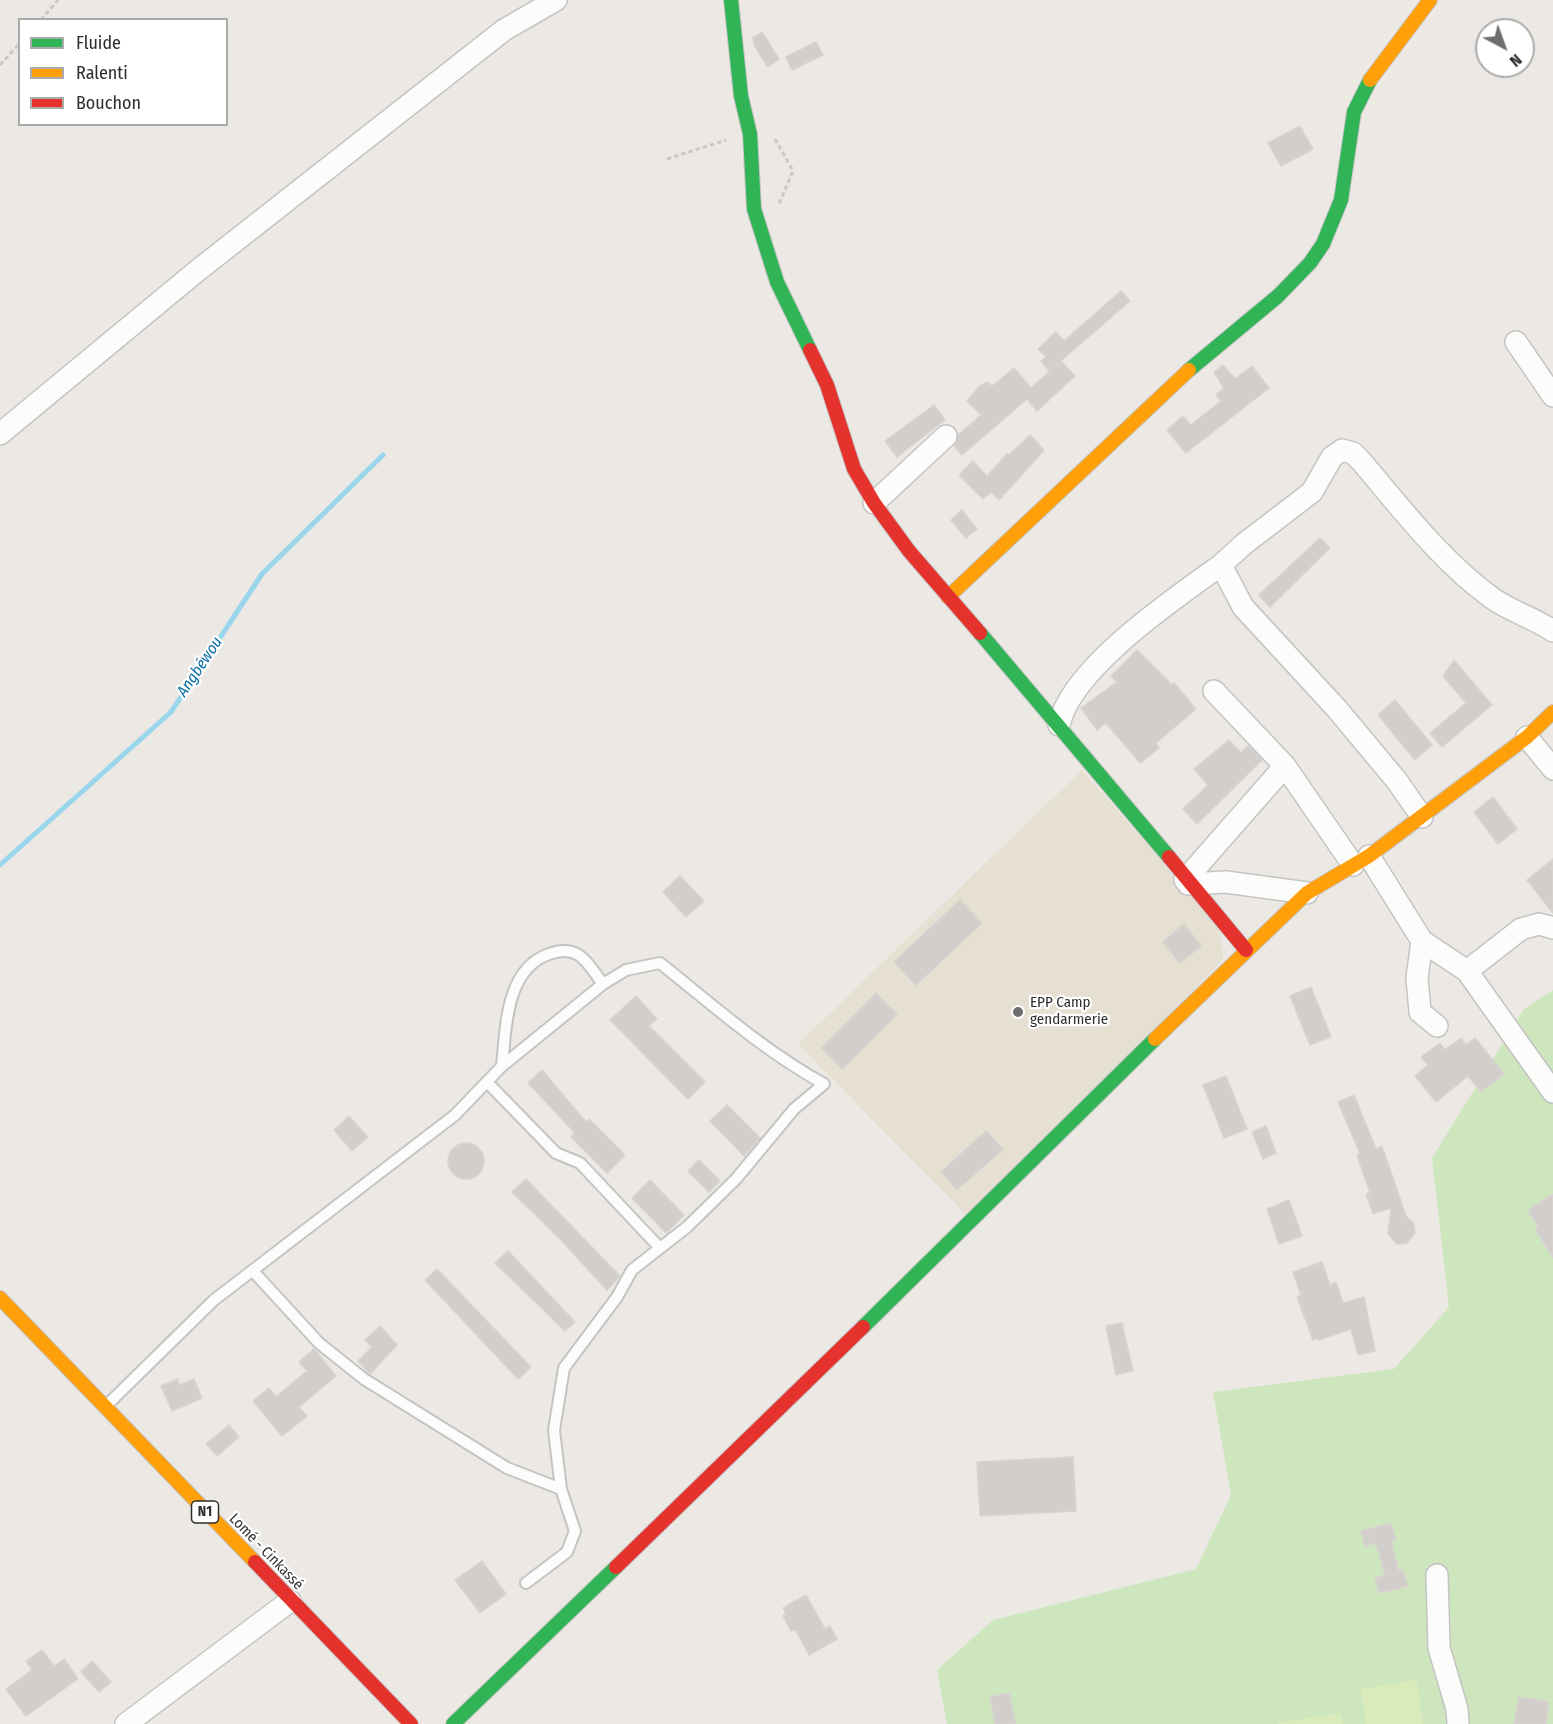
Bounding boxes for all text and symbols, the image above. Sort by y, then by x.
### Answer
legend [18,18,228,126]
north arrow [1475,18,1535,78]
text: Fluide [76,32,121,54]
text: N [1506,50,1526,71]
text: Ralenti [76,62,128,84]
text: Bouchon [76,92,141,114]
water label: Angbéwou [173,633,227,701]
place label: EPP Camp gendarmerie [1030,994,1108,1029]
marker: EPP Camp gendarmerie [1011,1005,1025,1019]
road number: N1 [192,1501,218,1523]
street label: Lomé - Cinkassé [225,1510,307,1594]

